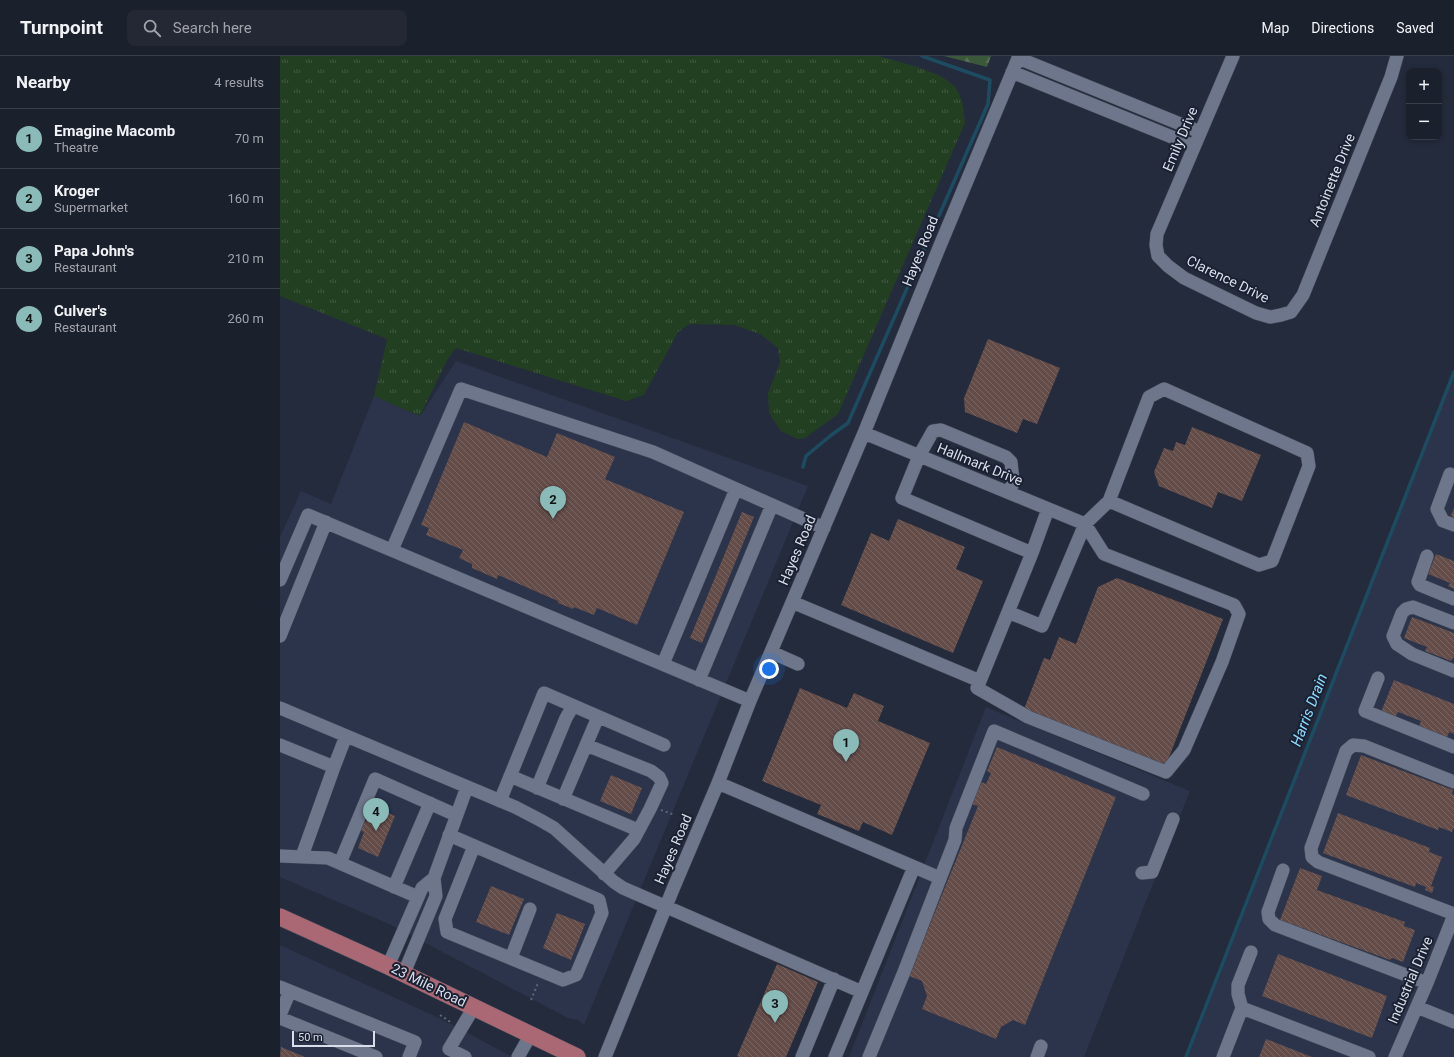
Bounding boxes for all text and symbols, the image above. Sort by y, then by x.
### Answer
search box [127,10,407,46]
text: Turnpoint [20,16,103,39]
icon: search [141,17,163,39]
text: Search here [173,19,252,37]
text: Map [1262,20,1289,36]
text: Directions [1311,20,1374,36]
text: Saved [1396,20,1434,36]
map controls [1406,68,1442,140]
button: + [1406,68,1442,104]
text: Nearby [16,72,71,92]
text: 4 results [214,75,264,90]
street label: Emily Drive [1159,104,1201,174]
button: − [1406,104,1442,140]
text: Emagine Macomb [54,122,175,140]
text: 1 [25,131,33,146]
text: 70 m [235,131,264,146]
street label: Antoinette Drive [1306,131,1358,229]
text: Theatre [54,140,98,155]
text: Kroger [54,182,99,200]
text: 2 [25,191,33,206]
text: 160 m [227,191,264,206]
text: Supermarket [54,200,128,215]
street label: Hayes Road [899,214,941,288]
text: Papa John's [54,242,134,260]
text: 3 [25,251,33,266]
text: 210 m [227,251,264,266]
street label: Clarence Drive [1184,252,1272,306]
text: Restaurant [54,260,117,275]
text: Culver's [54,302,107,320]
text: 4 [25,311,33,326]
text: 260 m [227,311,264,326]
text: Restaurant [54,320,117,335]
street label: Hallmark Drive [935,440,1025,488]
pin: 2 [540,486,566,519]
street label: Hayes Road [775,513,819,587]
your location [759,659,779,679]
water label: Harris Drain [1287,671,1331,749]
pin: 1 [833,729,859,762]
pin: 4 [363,798,389,831]
street label: Hayes Road [651,812,695,886]
street label: Industrial Drive [1384,934,1436,1026]
street label: 23 Mile Road [389,960,469,1010]
pin: 3 [762,990,788,1023]
scale bar [292,1029,375,1048]
text: 50 m [298,1031,323,1044]

